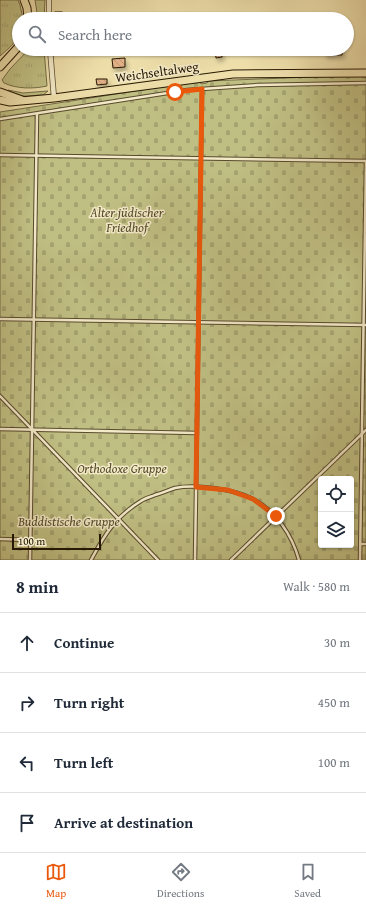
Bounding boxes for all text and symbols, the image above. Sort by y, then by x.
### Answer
search box [12,12,354,56]
icon: search [26,23,48,45]
text: Search here [58,24,132,45]
street label: Weichseltalweg [114,57,200,87]
route start [166,83,184,101]
park label: Alter jüdischer Friedhof [89,203,165,237]
park label: Orthodoxe Gruppe [77,459,167,478]
map controls [318,476,354,548]
button: locate [318,476,354,512]
route end [267,507,285,525]
park label: Buddistische Gruppe [17,512,120,531]
button: layers [318,512,354,548]
scale bar [12,532,101,551]
text: 100 m [18,533,45,549]
text: 8 min [16,574,58,599]
text: Walk · 580 m [283,577,350,596]
icon: ahead [16,632,38,654]
text: Continue [54,632,115,653]
text: 30 m [324,633,350,652]
icon: right [16,692,38,714]
text: Turn right [54,692,125,713]
text: 450 m [318,693,350,712]
icon: left [16,752,38,774]
text: Turn left [54,752,113,773]
text: 100 m [318,753,350,772]
icon: arrive [16,812,38,834]
text: Arrive at destination [54,812,193,833]
tab: Map [45,861,67,901]
tab: Directions [157,861,204,901]
tab: Saved [294,861,321,901]

